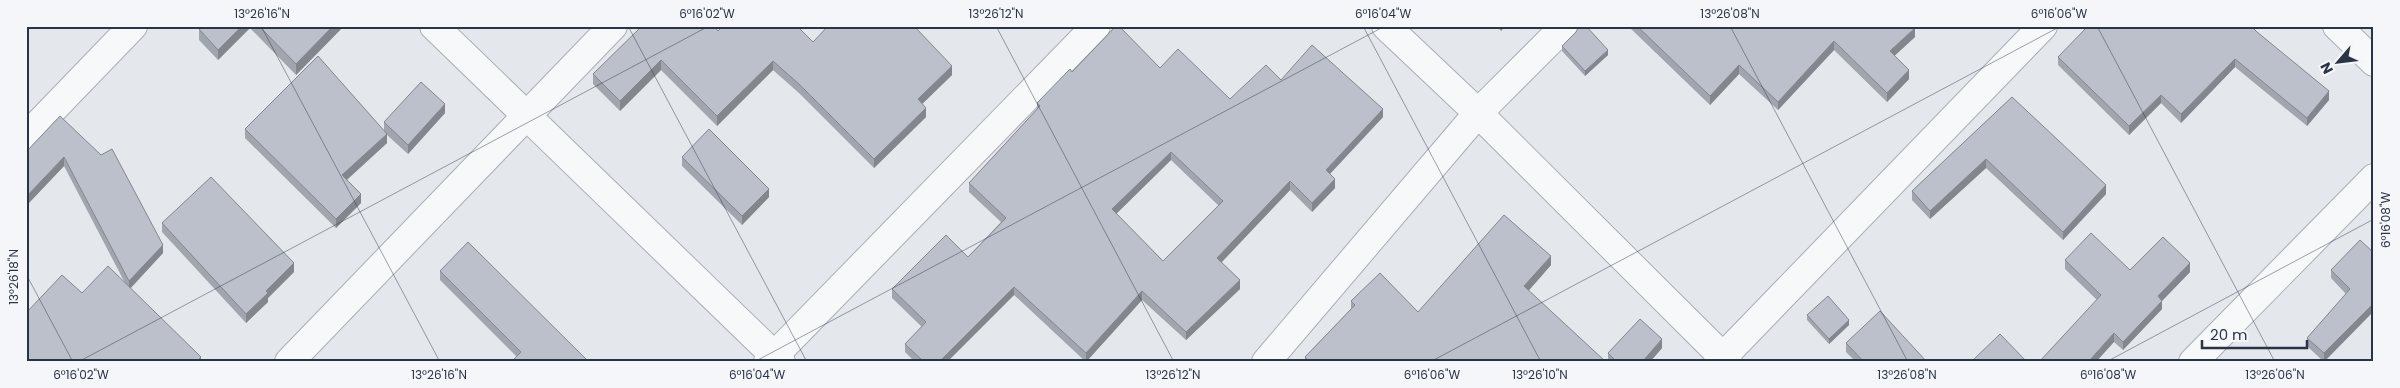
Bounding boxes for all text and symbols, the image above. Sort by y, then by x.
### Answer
text: 13°26'16"N [234,5,290,22]
text: 6°16'02"W [679,5,735,22]
text: 13°26'12"N [969,5,1023,22]
text: 6°16'04"W [1355,5,1411,22]
text: 13°26'08"N [1700,5,1760,22]
text: 6°16'06"W [2031,5,2087,22]
north arrow [2312,38,2362,88]
text: N [2315,59,2338,77]
text: 6°16'08"W [2377,192,2394,248]
text: 13°26'18"N [5,249,22,305]
scale bar [2202,318,2308,350]
text: 20 m [2210,324,2248,345]
text: 6°16'02"W [53,366,109,383]
text: 13°26'16"N [411,366,467,383]
text: 6°16'04"W [729,366,785,383]
text: 13°26'12"N [1146,366,1200,383]
text: 6°16'06"W [1404,366,1460,383]
text: 13°26'10"N [1512,366,1568,383]
text: 13°26'08"N [1877,366,1937,383]
text: 6°16'08"W [2080,366,2136,383]
text: 13°26'06"N [2245,366,2305,383]

